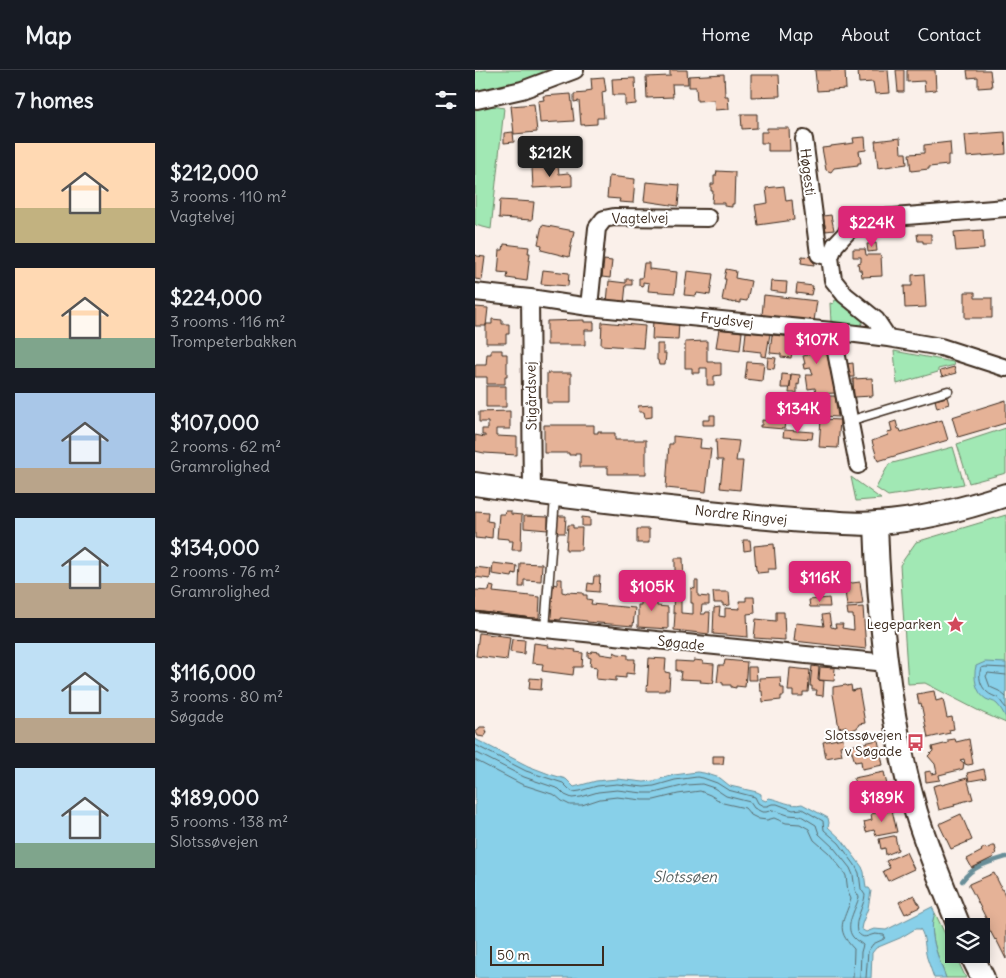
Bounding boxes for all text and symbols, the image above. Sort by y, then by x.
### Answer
text: Map [25,20,72,50]
text: Home [702,23,750,46]
text: Map [778,23,813,46]
text: About [841,23,889,46]
text: Contact [917,23,981,46]
icon: filters [432,86,460,114]
text: 7 homes [15,87,94,114]
pin: $212K [515,136,585,178]
text: $212K [529,142,571,162]
street label: Høgesti [796,147,820,197]
text: $212,000 [170,159,259,186]
icon: home [55,163,115,223]
text: 3 rooms · 110 m² [170,186,287,206]
text: Vagtelvej [170,206,235,226]
pin: $224K [837,206,907,248]
street label: Vagtelvej [612,209,668,227]
text: $224K [849,212,895,232]
text: $224,000 [170,284,262,311]
icon: home [55,288,115,348]
street label: Frydsvej [700,308,754,332]
text: 3 rooms · 116 m² [170,311,286,331]
pin: $107K [782,322,852,365]
text: $107K [796,329,838,349]
text: Trompeterbakken [170,331,297,351]
street label: Stigårdsvej [521,361,541,431]
pin: $134K [763,392,833,434]
text: $134K [776,398,820,418]
text: $107,000 [170,409,259,436]
icon: home [55,413,115,473]
text: 2 rooms · 62 m² [170,436,281,456]
text: Gramrolighed [170,456,270,476]
street label: Nordre Ringvej [694,501,788,529]
text: $134,000 [170,534,260,561]
icon: home [55,538,115,598]
pin: $116K [785,560,855,603]
text: 2 rooms · 76 m² [170,561,280,581]
text: $116K [800,567,840,587]
pin: $105K [617,570,687,612]
text: $105K [630,576,674,596]
text: Gramrolighed [170,581,270,601]
place icon: Legeparken [945,614,965,634]
place label: Legeparken [867,615,941,633]
street label: Søgade [657,632,705,654]
text: $116,000 [170,659,256,686]
icon: home [55,663,115,723]
text: 3 rooms · 80 m² [170,686,283,706]
text: Søgade [170,706,224,726]
place label: Slotssøvejen v Søgade [825,726,902,760]
bus stop icon: Slotssøvejen v Søgade [906,733,926,753]
pin: $189K [847,780,917,823]
text: $189,000 [170,784,259,811]
text: $189K [860,787,904,807]
icon: home [55,788,115,848]
text: 5 rooms · 138 m² [170,811,288,831]
text: Slotssøvejen [170,831,258,851]
water label: Slotssøen [653,867,717,886]
map controls [945,918,990,963]
button: layers [945,918,990,963]
scale bar [490,943,604,966]
text: 50 m [497,946,530,964]

